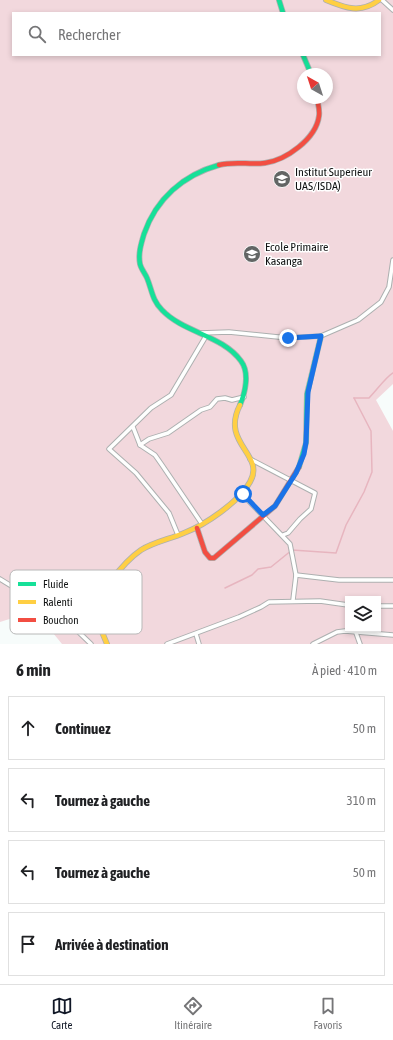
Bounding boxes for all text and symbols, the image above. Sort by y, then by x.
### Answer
search box [12,12,381,56]
icon: search [26,23,48,45]
text: Rechercher [58,26,120,43]
north arrow [297,68,333,104]
place label: Institut Superieur UAS/ISDA) [295,165,372,193]
school or university icon: Institut Superieur UAS/ISDA) [272,169,292,189]
place label: Ecole Primaire Kasanga [265,240,329,268]
school or university icon: Ecole Primaire Kasanga [242,244,262,264]
route end [279,329,297,347]
route start [234,485,252,503]
legend [10,570,142,634]
text: Fluide [43,578,68,590]
text: Ralenti [43,596,72,608]
map controls [345,596,381,632]
button: layers [345,596,381,632]
text: Bouchon [43,614,79,626]
text: 6 min [16,660,51,680]
text: À pied · 410 m [312,663,377,678]
icon: ahead [17,717,39,739]
text: Continuez [55,720,111,737]
text: 50 m [353,721,376,736]
icon: left [17,789,39,811]
text: Tournez à gauche [55,792,150,809]
text: 310 m [347,793,376,808]
icon: left [17,861,39,883]
text: Tournez à gauche [55,864,150,881]
text: 50 m [353,865,376,880]
icon: arrive [17,933,39,955]
text: Arrivée à destination [55,936,169,953]
tab: Carte [51,995,73,1031]
tab: Itinéraire [174,995,212,1031]
tab: Favoris [314,995,342,1031]

